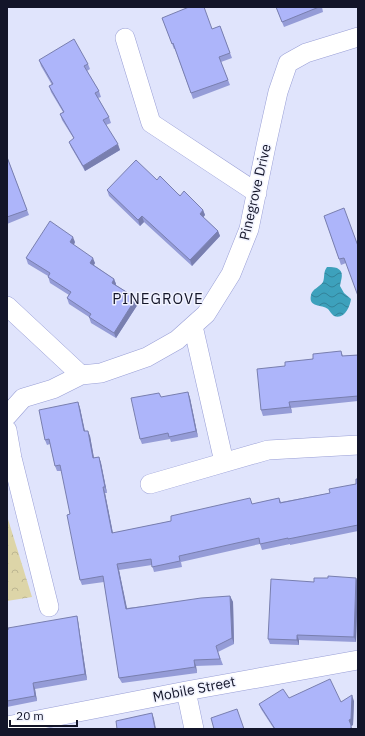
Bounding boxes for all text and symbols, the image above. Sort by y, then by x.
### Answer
street label: Pinegrove Drive [235,142,275,242]
district label: PINEGROVE [112,289,204,308]
street label: Mobile Street [151,672,237,706]
scale bar [10,702,77,728]
text: 20 m [16,708,44,723]

